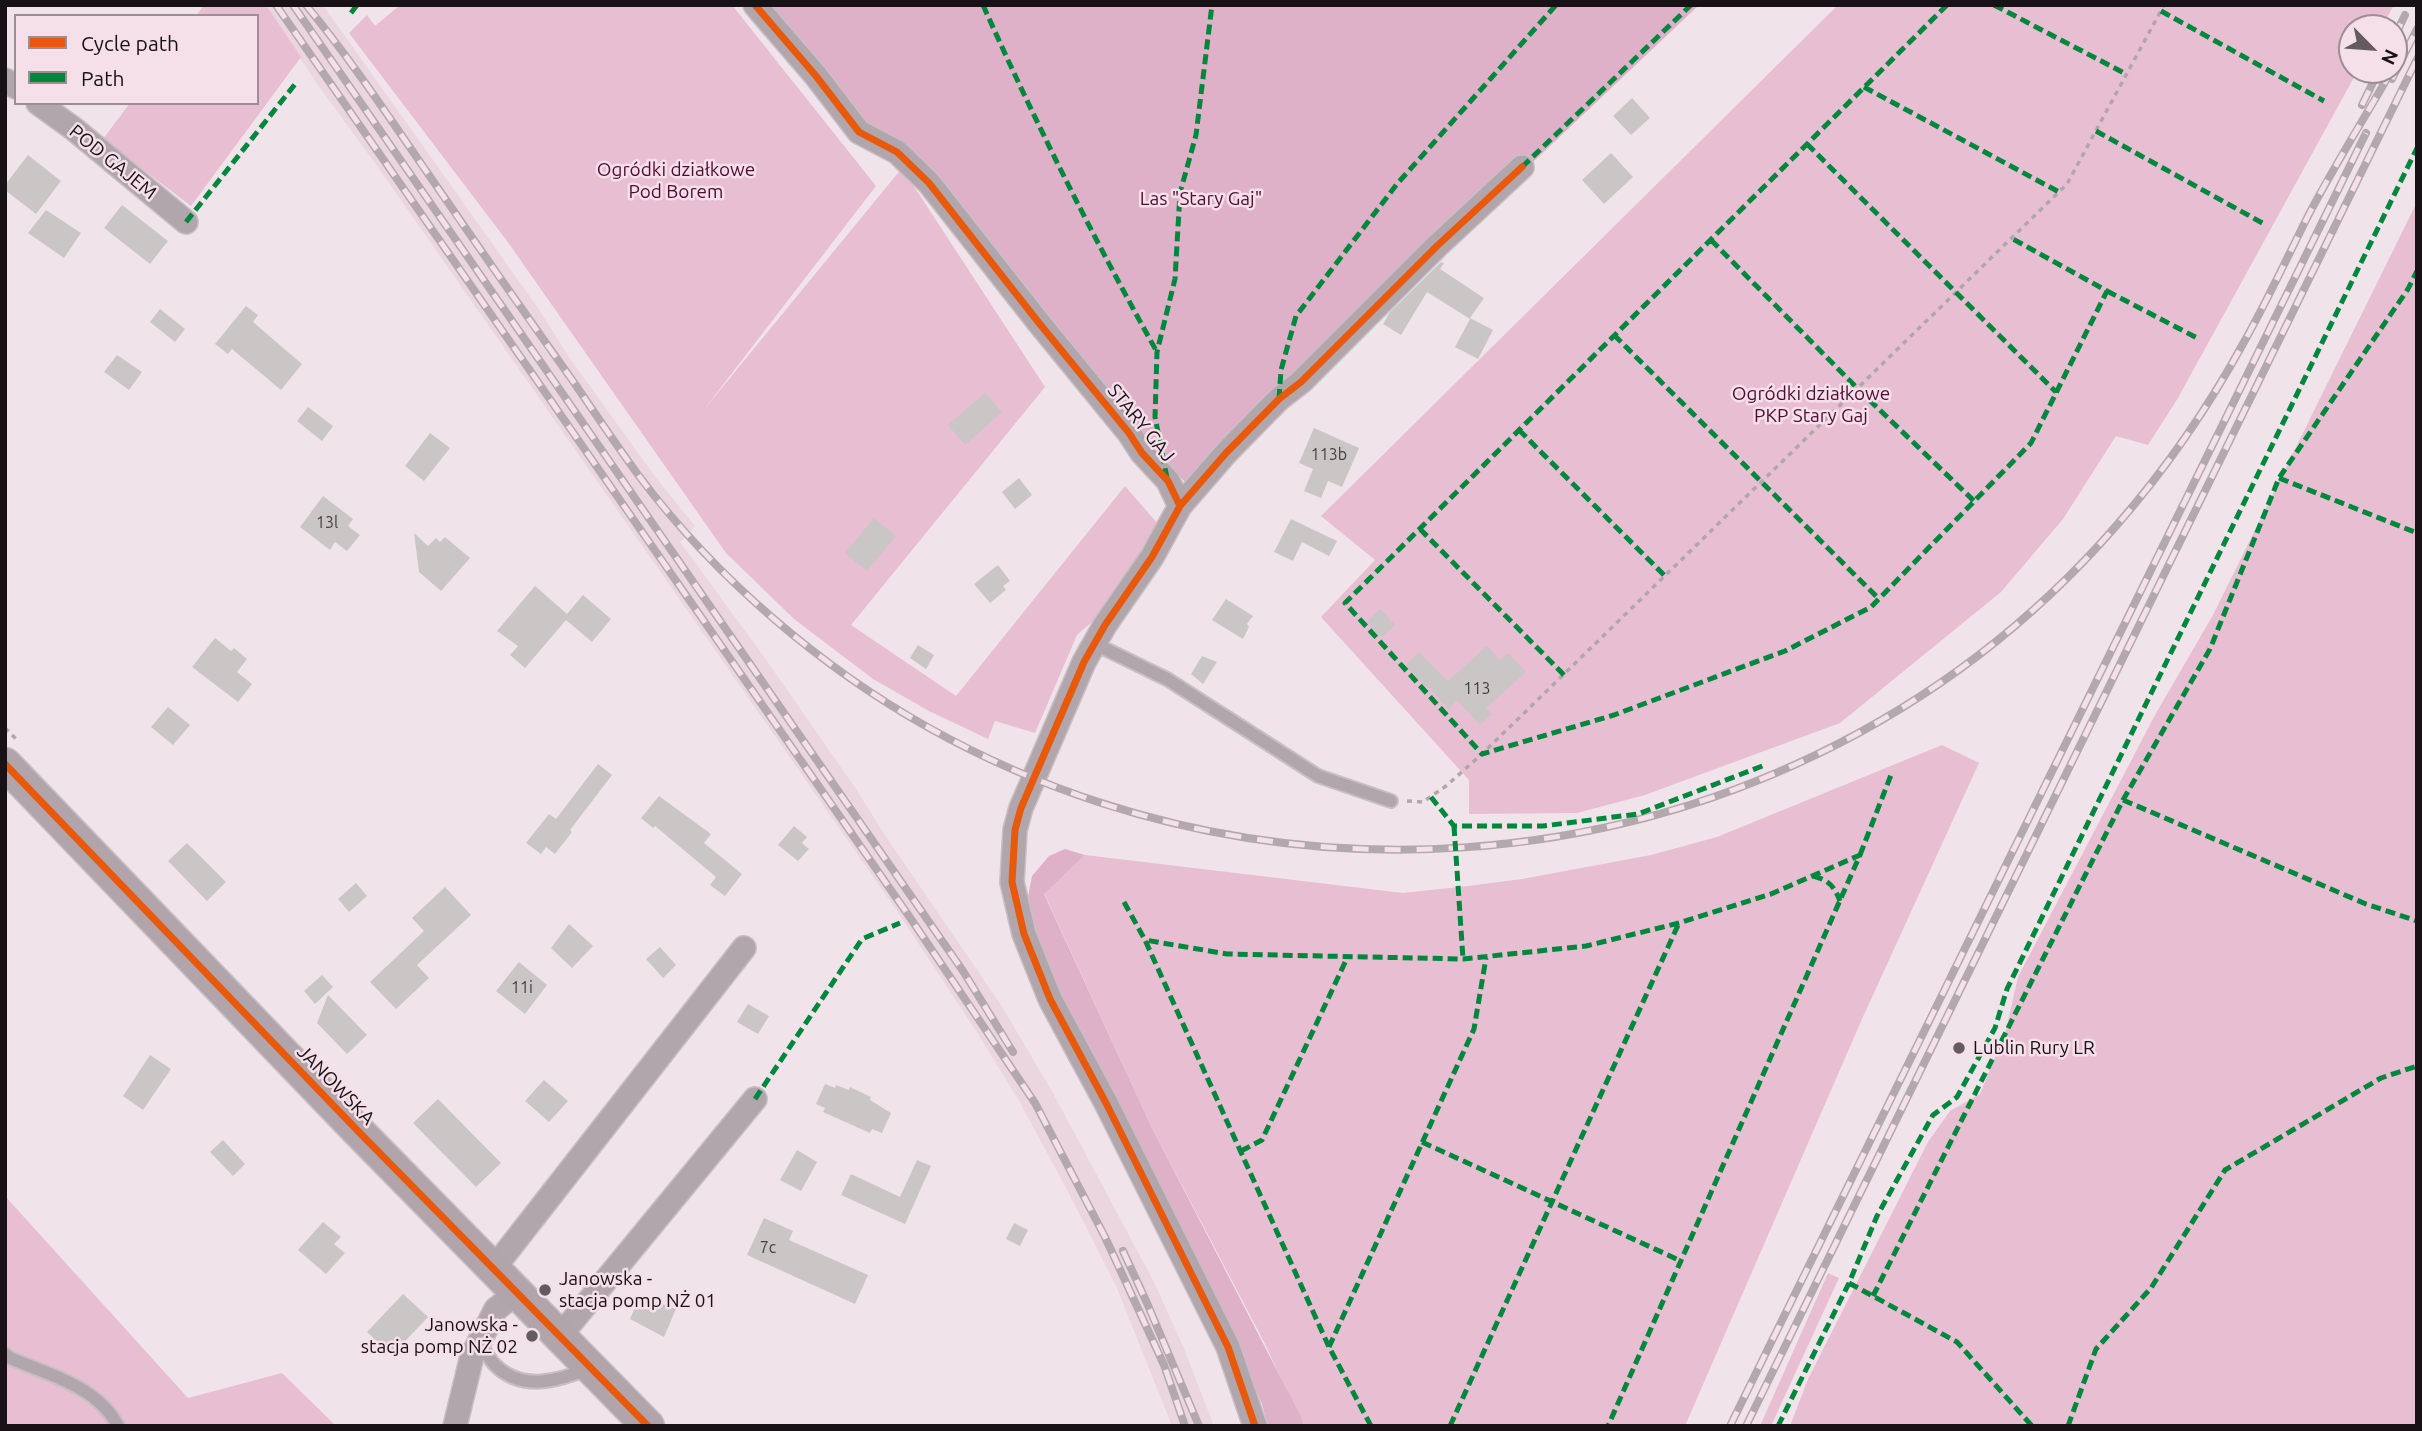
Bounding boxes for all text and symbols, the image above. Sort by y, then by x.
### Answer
legend [14,14,259,105]
north arrow [2338,14,2408,84]
text: Cycle path [81,31,179,55]
text: N [2377,46,2403,68]
text: Path [81,66,124,90]
street label: POD GAJEM [65,120,161,204]
park label: Ogródki działkowe Pod Borem [597,159,755,203]
park label: Las "Stary Gaj" [1140,188,1262,210]
street label: STARY GAJ [1103,379,1179,467]
park label: Ogródki działkowe PKP Stary Gaj [1732,383,1890,427]
house number: 113b [1311,445,1347,465]
house number: 13l [316,513,338,533]
house number: 113 [1463,679,1491,699]
house number: 11i [511,978,533,998]
place label: Lublin Rury LR [1973,1037,2095,1059]
street label: JANOWSKA [292,1040,380,1130]
marker: Lublin Rury LR [1951,1040,1967,1056]
house number: 7c [760,1238,776,1258]
place label: Janowska - stacja pomp NŻ 01 [559,1268,716,1312]
marker: Janowska - stacja pomp NŻ 01 [537,1282,553,1298]
place label: Janowska - stacja pomp NŻ 02 [361,1314,518,1358]
marker: Janowska - stacja pomp NŻ 02 [524,1328,540,1344]

